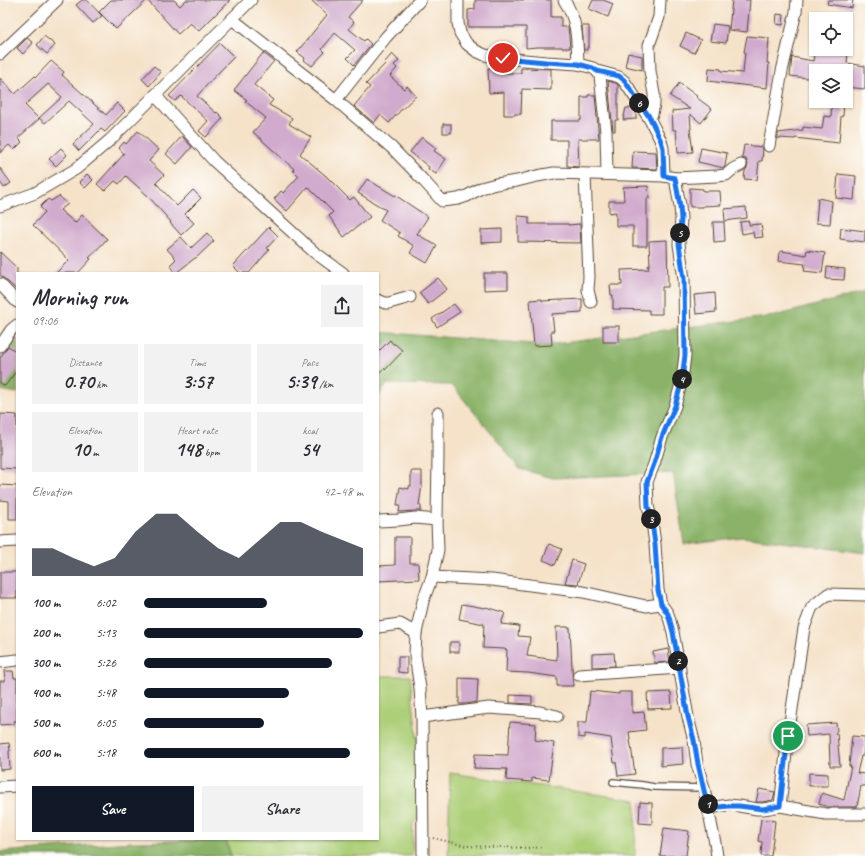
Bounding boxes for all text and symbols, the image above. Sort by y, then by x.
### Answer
map controls [809,12,853,108]
button: locate [809,12,853,56]
pin [486,41,520,75]
icon: check [492,47,514,69]
button: layers [809,64,853,108]
pin: 6 [629,93,649,113]
text: 6 [636,96,642,110]
pin: 5 [670,223,690,243]
text: 5 [678,226,682,240]
text: Morning run [32,284,128,312]
button: share [321,285,363,327]
text: 09:06 [32,313,58,329]
text: Distance [69,355,102,369]
text: Time [189,355,206,369]
text: Pace [301,355,318,369]
text: 0.70 [63,369,94,394]
text: 3:57 [182,369,213,394]
text: 5:39 [286,369,317,394]
pin: 4 [672,369,692,389]
text: 4 [680,372,684,386]
text: km [94,377,107,391]
text: /km [317,377,334,391]
text: Elevation [68,423,102,437]
text: Heart rate [177,423,218,437]
text: kcal [303,423,317,437]
text: 10 [72,437,90,462]
text: 148 [175,437,202,462]
text: 54 [301,437,319,462]
text: m [90,445,99,459]
text: bpm [202,445,220,459]
text: Elevation [32,484,72,500]
text: 42–48 m [323,484,363,500]
pin: 3 [641,509,661,529]
text: 3 [649,512,653,526]
text: 100 m [32,595,60,611]
text: 6:02 [96,595,116,611]
text: 200 m [32,625,60,641]
text: 5:13 [96,625,116,641]
pin: 2 [668,651,688,671]
text: 2 [676,654,680,668]
text: 300 m [32,655,60,671]
text: 5:26 [96,655,116,671]
text: 400 m [32,685,60,701]
text: 5:48 [96,685,116,701]
text: 500 m [32,715,60,731]
text: 6:05 [96,715,116,731]
pin [771,719,805,753]
icon: arrive [777,725,799,747]
text: 600 m [32,745,60,761]
text: 5:18 [96,745,116,761]
button: Save [32,786,194,832]
button: Share [202,786,363,832]
pin: 1 [698,794,718,814]
text: 1 [706,797,710,811]

